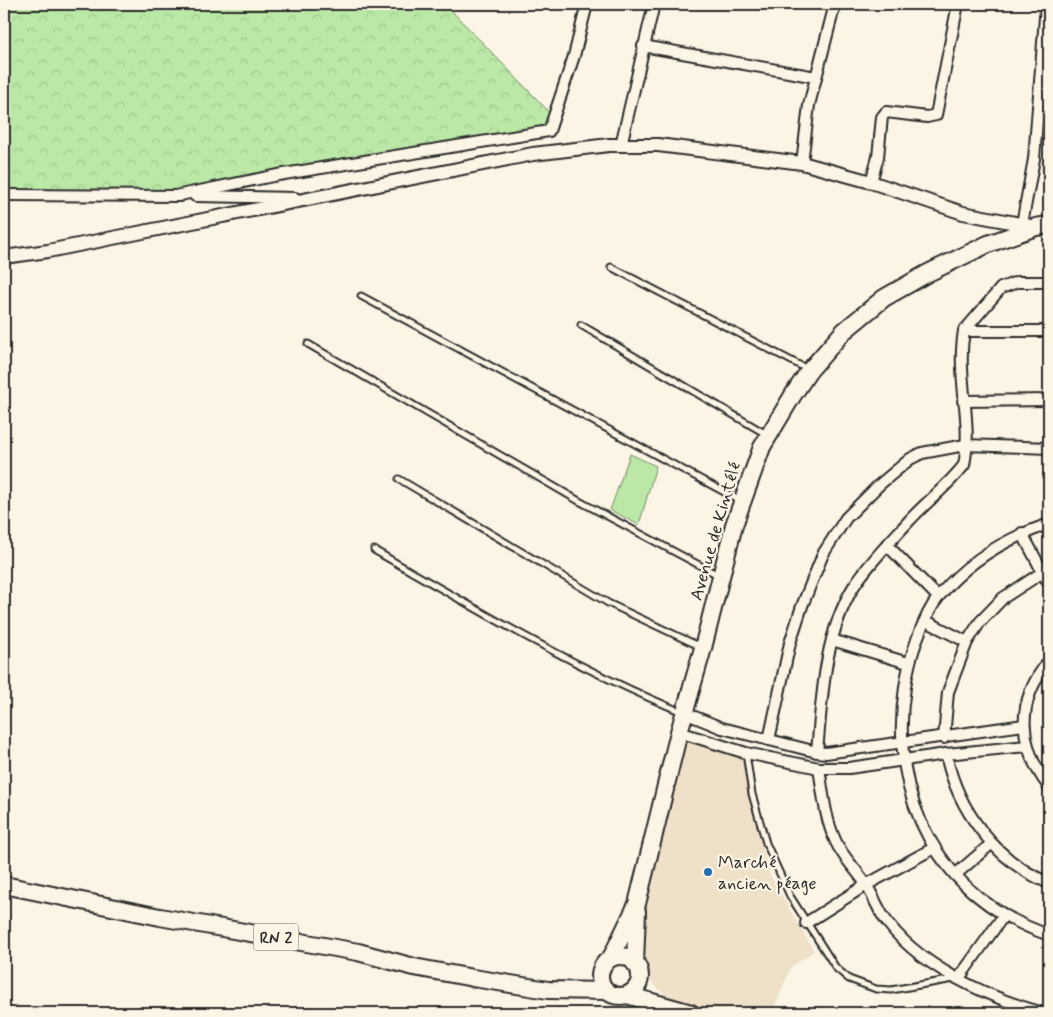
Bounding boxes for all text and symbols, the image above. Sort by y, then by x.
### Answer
street label: Avenue de Kintélé [685,459,747,604]
place label: Marché ancien péage [718,851,817,896]
marker: Marché ancien péage [702,866,714,878]
road number: RN 2 [254,924,298,950]

